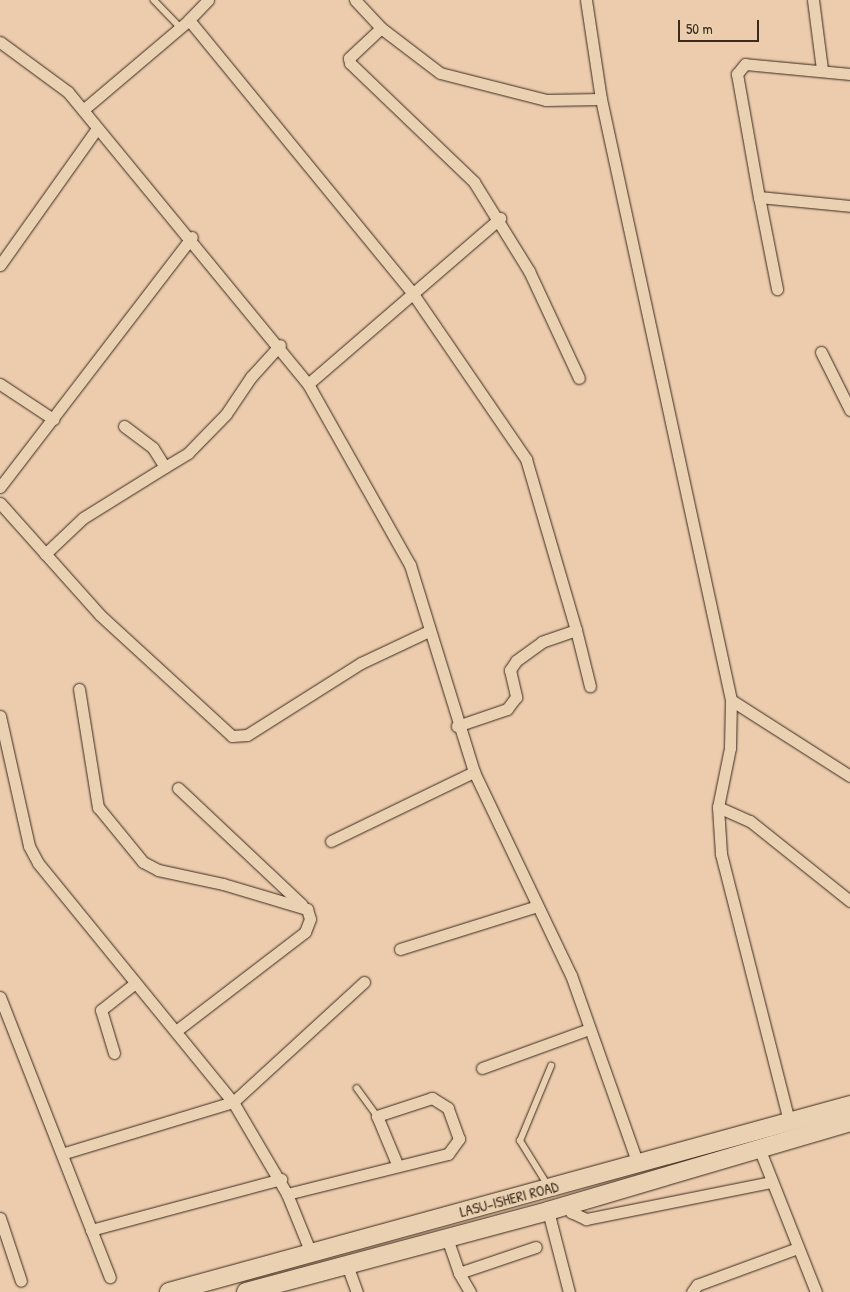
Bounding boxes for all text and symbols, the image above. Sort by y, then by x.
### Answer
scale bar [680,10,761,42]
text: 50 m [686,18,713,39]
street label: LASU-ISHERI ROAD [458,1177,560,1221]

